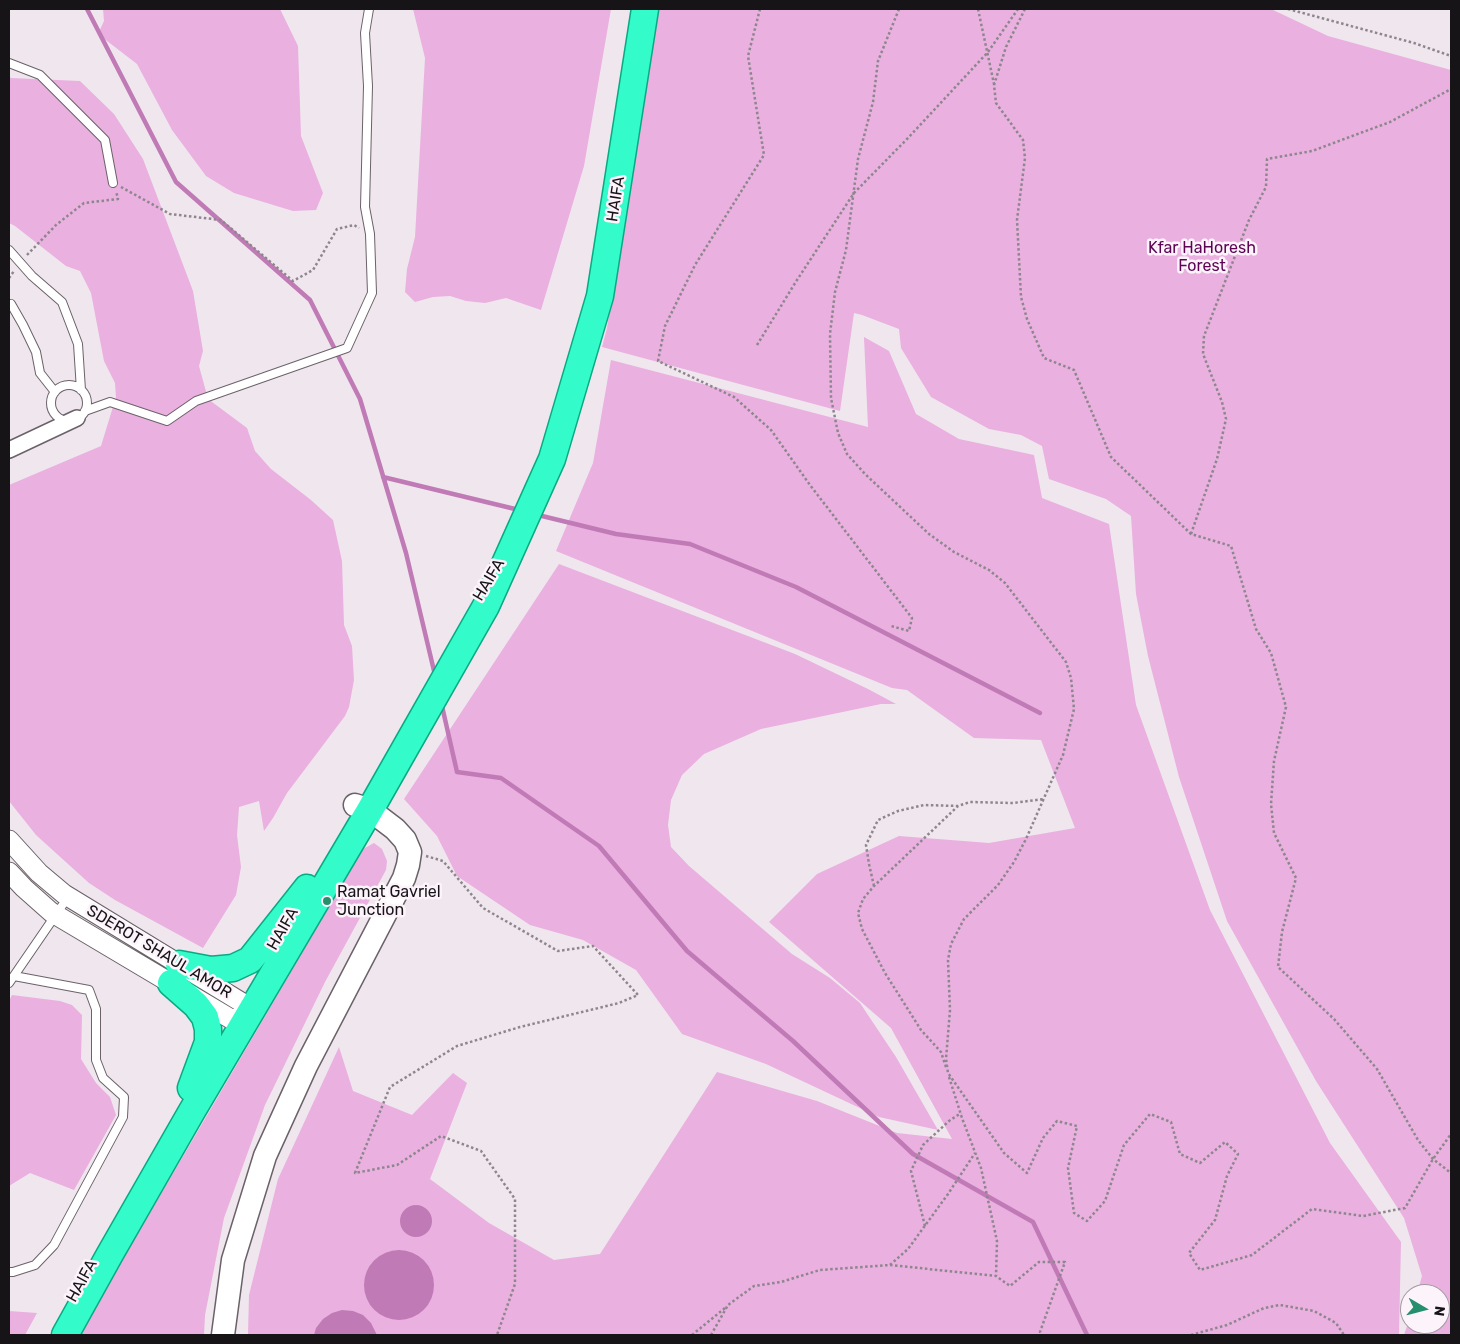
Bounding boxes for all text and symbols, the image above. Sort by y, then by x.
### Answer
street label: HAIFA [603,175,629,223]
park label: Kfar HaHoresh Forest [1148,238,1256,276]
street label: HAIFA [469,555,509,605]
place label: Ramat Gavriel Junction [337,882,441,920]
marker: Ramat Gavriel Junction [321,895,333,907]
street label: SDEROT SHAUL AMOR [83,901,235,1003]
street label: HAIFA [263,904,303,954]
street label: HAIFA [62,1256,102,1306]
north arrow [1400,1284,1450,1334]
text: N [1430,1305,1448,1317]

